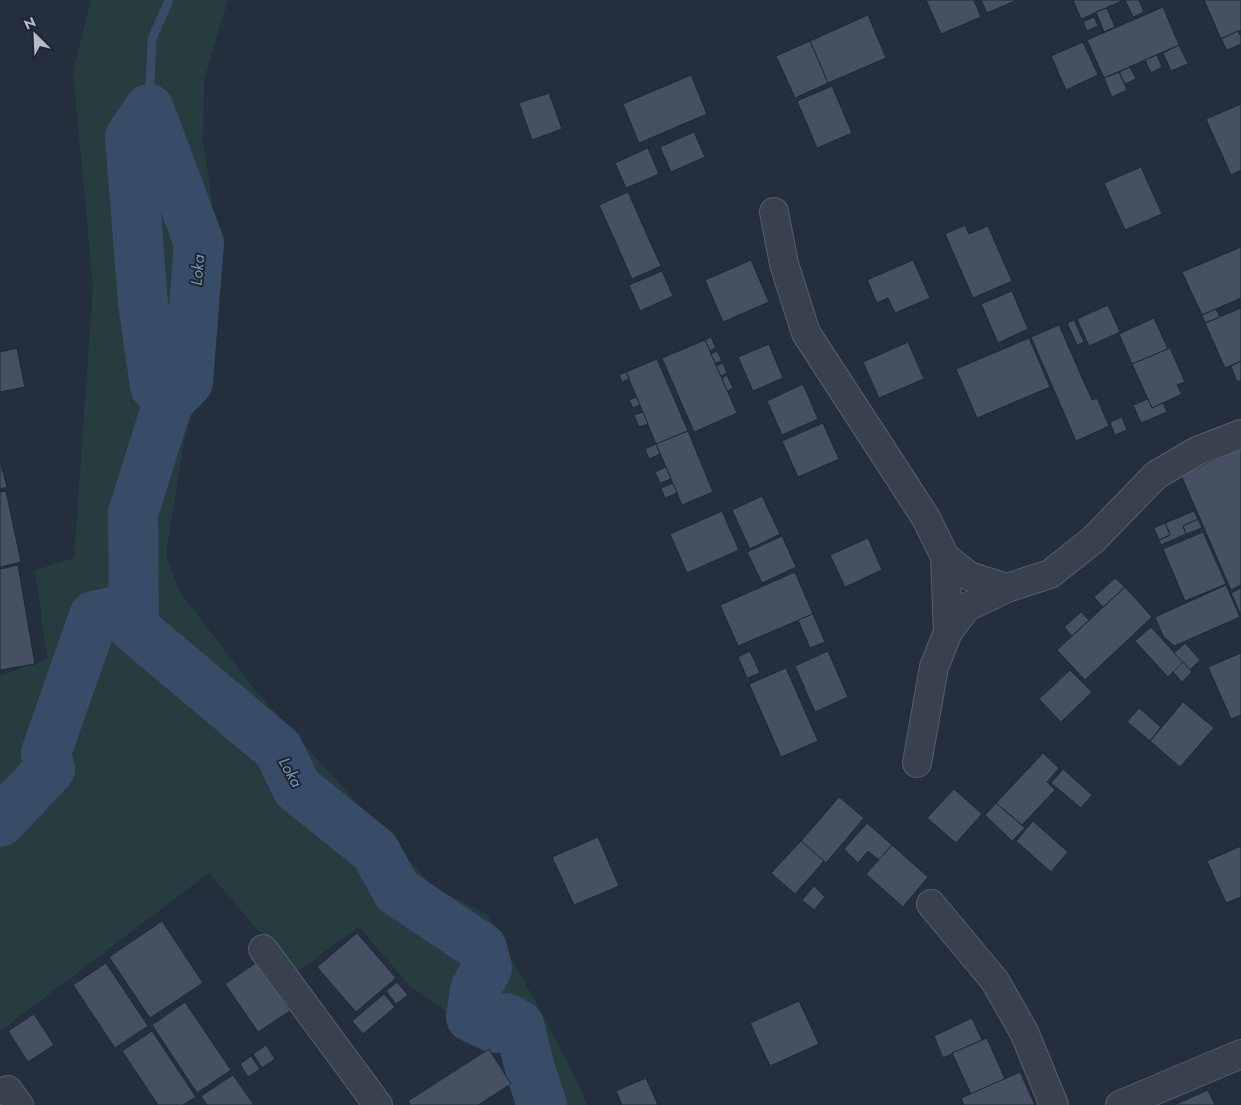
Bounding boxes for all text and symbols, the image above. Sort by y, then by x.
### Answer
north arrow [10,10,60,60]
text: N [21,12,39,35]
water label: Loka [185,253,210,287]
water label: Loka [273,753,308,792]

